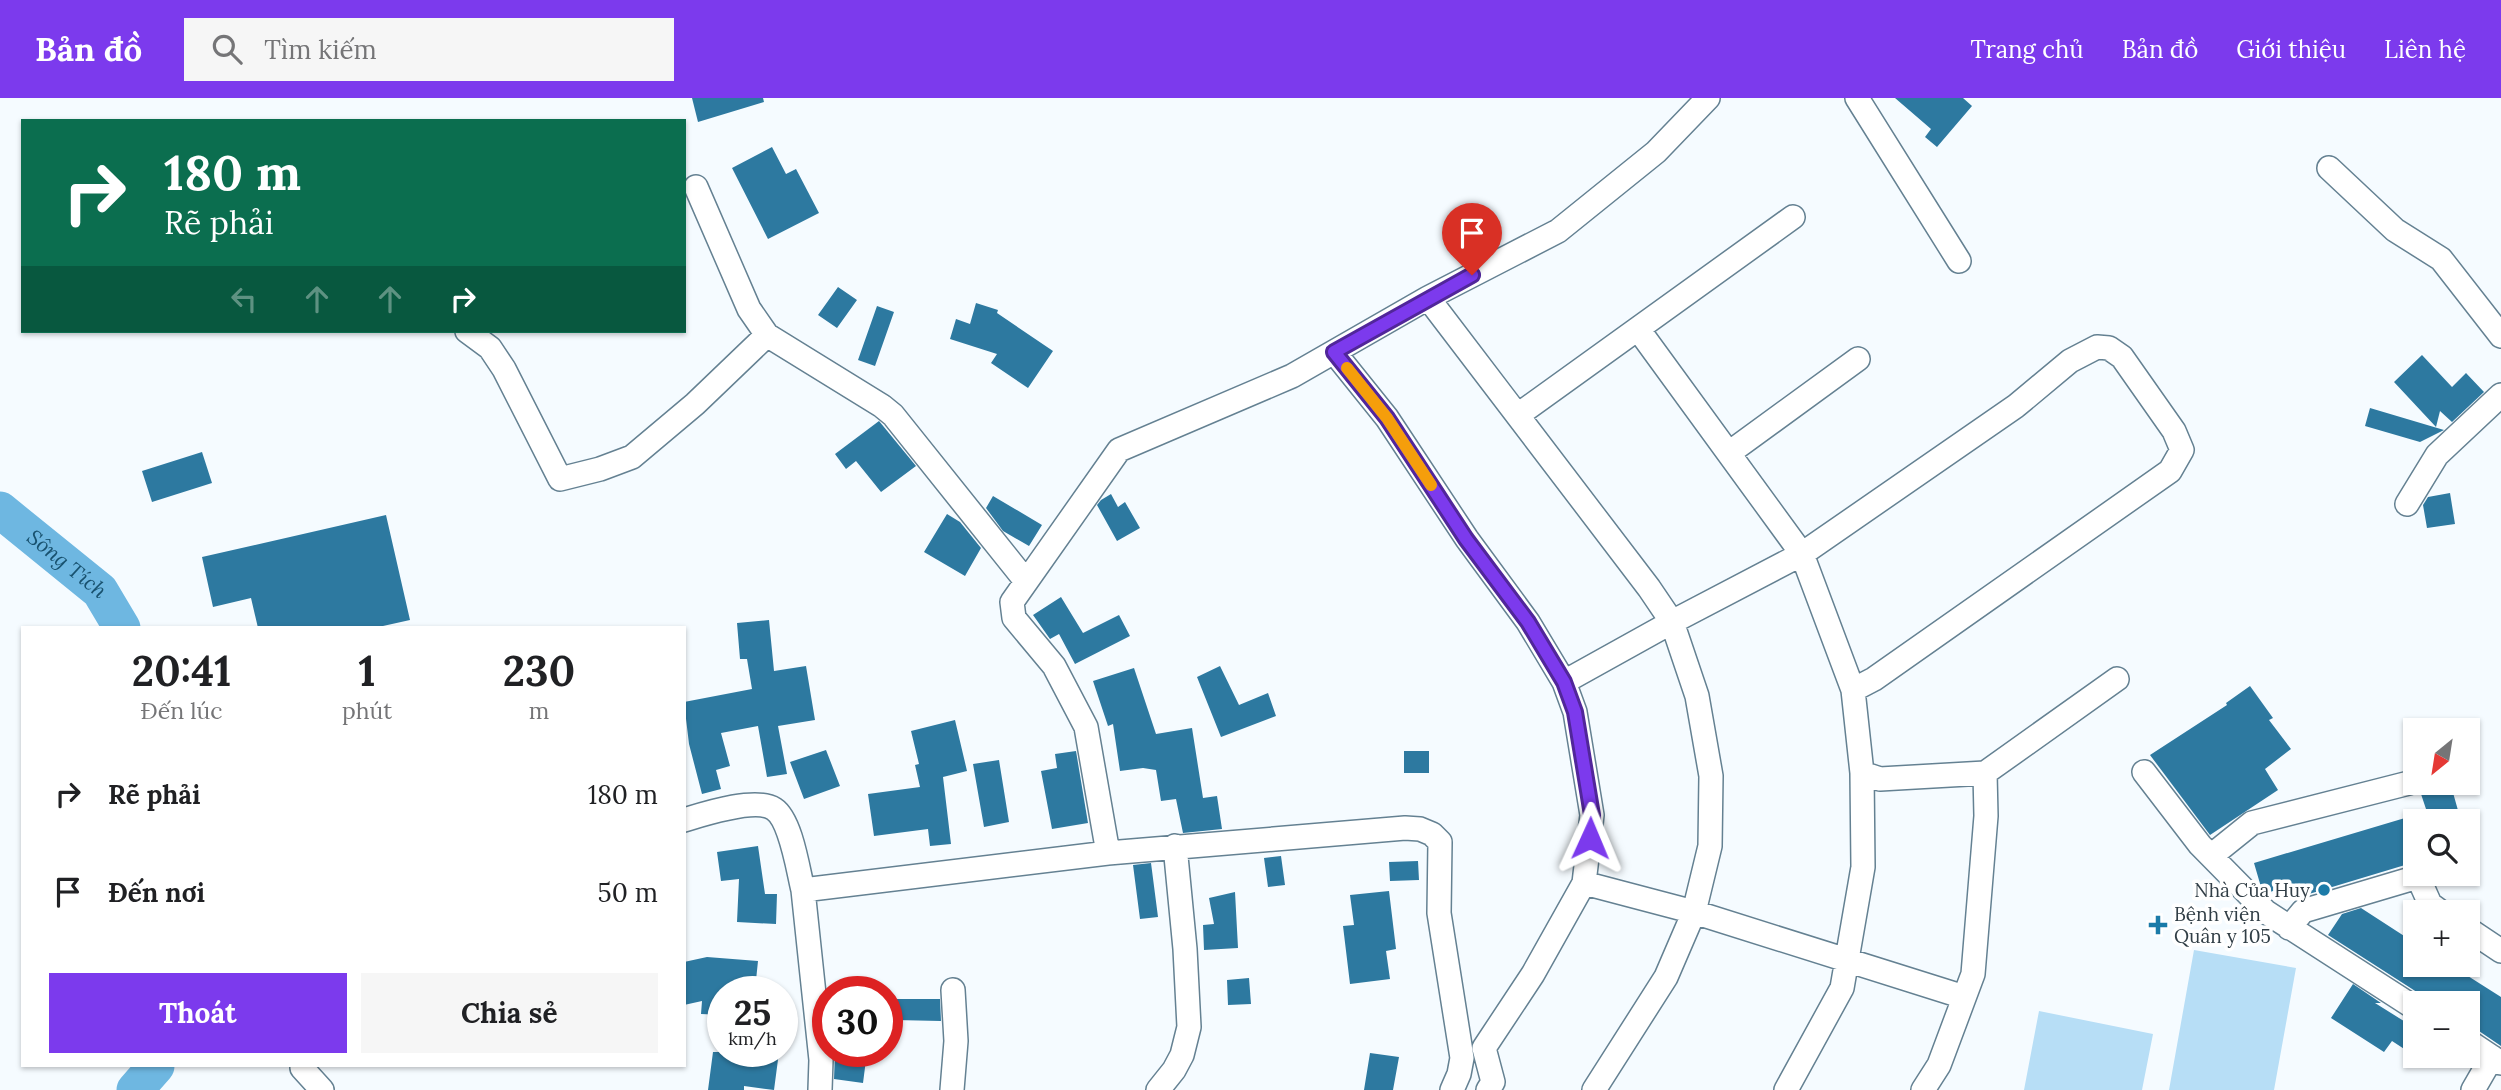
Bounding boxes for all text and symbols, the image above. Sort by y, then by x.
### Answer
search box [184,18,674,81]
text: Bản đồ [35,28,142,70]
icon: search [208,30,246,68]
text: Tìm kiếm [264,33,377,66]
text: Trang chủ [1970,34,2084,65]
text: Bản đồ [2122,34,2198,65]
text: Giới thiệu [2236,34,2346,65]
text: Liên hệ [2384,34,2466,65]
text: 180 m [164,141,301,203]
icon: right [49,147,140,238]
text: Rẽ phải [164,202,274,243]
pin [1442,203,1502,275]
icon: arrive [1453,214,1491,252]
icon: left [225,280,263,318]
icon: ahead [298,280,336,318]
icon: ahead [371,280,409,318]
icon: right [444,280,482,318]
water label: Sông Tích [22,523,113,604]
text: 20:41 [132,644,231,698]
text: 1 [358,644,376,698]
text: 230 [503,644,575,698]
text: Đến lúc [141,696,222,725]
text: phút [342,696,392,725]
text: m [529,696,549,725]
north arrow [2403,718,2480,794]
map controls [2403,718,2480,1068]
icon: right [49,775,87,813]
text: Rẽ phải [108,778,200,811]
text: 180 m [588,778,658,811]
position arrow [1553,801,1627,875]
button: search [2403,809,2480,886]
icon: arrive [49,873,87,911]
text: Đến nơi [108,876,205,909]
text: 50 m [598,876,658,909]
place label: Nhà Của Huy [2194,878,2310,902]
marker: Nhà Của Huy [2316,882,2332,898]
button: + [2403,900,2480,977]
place label: Bệnh viện Quân y 105 [2174,902,2271,948]
marker: Bệnh viện Quân y 105 [2148,915,2168,935]
button: Thoát [49,973,347,1053]
button: Chia sẻ [361,973,658,1053]
speed limit sign: 30 [812,976,903,1067]
text: 25 [734,990,771,1035]
button: − [2403,991,2480,1068]
text: km/h [728,1027,777,1050]

